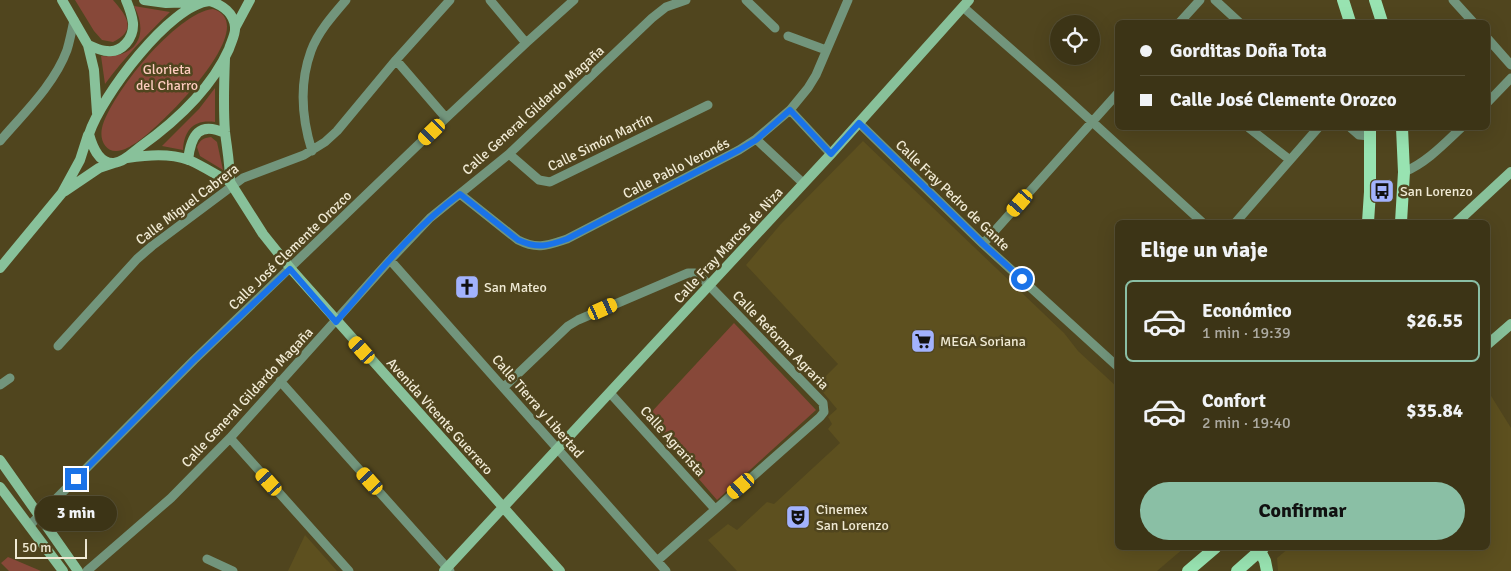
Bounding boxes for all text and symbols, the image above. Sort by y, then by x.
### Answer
map controls [1050,15,1100,65]
button: locate [1050,15,1100,65]
text: Gorditas Doña Tota [1170,39,1327,63]
street label: Calle General Gildardo Magaña [459,42,608,179]
park label: Glorieta del Charro [136,61,198,94]
text: Calle José Clemente Orozco [1170,88,1397,112]
street label: Calle Simón Martín [545,110,655,175]
car [415,116,448,148]
street label: Calle Pablo Veronés [620,134,732,203]
street label: Calle Fray Pedro de Gante [892,136,1013,254]
street label: Calle Miguel Cabrera [132,160,242,249]
bus stop icon: San Lorenzo [1369,178,1395,204]
place label: San Lorenzo [1400,183,1473,200]
street label: Calle Fray Marcos de Niza [670,184,787,307]
street label: Calle José Clemente Orozco [225,187,355,314]
car [1004,187,1035,219]
text: Elige un viaje [1140,236,1268,263]
route start [1011,268,1033,290]
church icon: San Mateo [454,274,480,300]
place label: San Mateo [484,279,547,296]
street label: Calle Reforma Agraria [729,287,832,393]
car [586,296,619,322]
icon: car [1142,299,1187,344]
text: Económico [1202,299,1292,323]
text: $26.55 [1406,309,1463,333]
text: 1 min · 19:39 [1202,323,1291,343]
street label: Calle General Gildardo Magaña [178,324,317,471]
supermarket icon: MEGA Soriana [910,328,936,354]
place label: MEGA Soriana [940,333,1026,350]
car [346,334,377,366]
street label: Calle Tierra y Libertad [488,351,587,461]
street label: Avenida Vicente Guerrero [383,354,497,478]
icon: car [1142,389,1187,434]
text: Confort [1202,389,1266,413]
text: $35.84 [1406,399,1463,423]
street label: Calle Agrarista [637,403,709,480]
text: 2 min · 19:40 [1202,413,1291,433]
car [354,465,385,497]
car [253,466,284,498]
route end [65,468,87,490]
car [724,470,757,502]
button: Confirmar [1140,482,1465,540]
callout: 3 min [35,496,117,532]
place label: Cinemex San Lorenzo [816,501,889,534]
text: 3 min [57,503,95,523]
theatre icon: Cinemex San Lorenzo [785,504,811,530]
scale bar [15,536,88,559]
text: 50 m [22,539,51,556]

